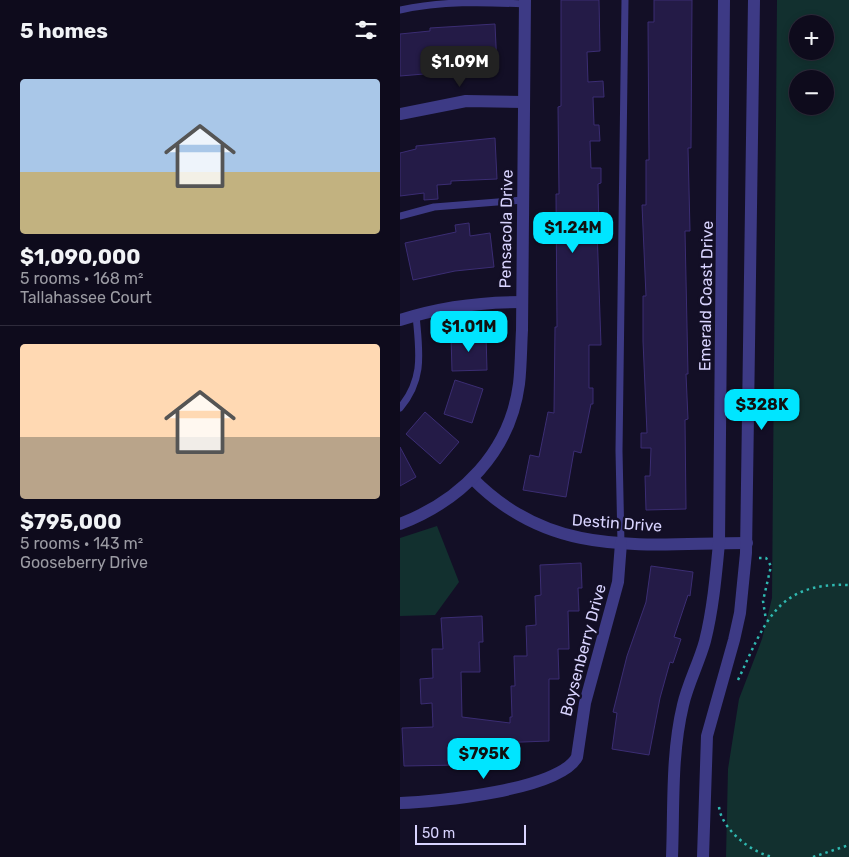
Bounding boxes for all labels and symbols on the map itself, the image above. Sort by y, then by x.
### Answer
pin: $1.09M [419,46,501,88]
street label: Pensacola Drive [495,169,517,289]
pin: $1.24M [532,212,614,254]
street label: Emerald Coast Drive [695,221,717,371]
pin: $1.01M [428,310,510,353]
pin: $328K [727,388,797,431]
street label: Destin Drive [571,510,663,536]
street label: Boysenberry Drive [556,582,610,718]
pin: $795K [449,738,519,780]
scale bar [415,822,526,845]

